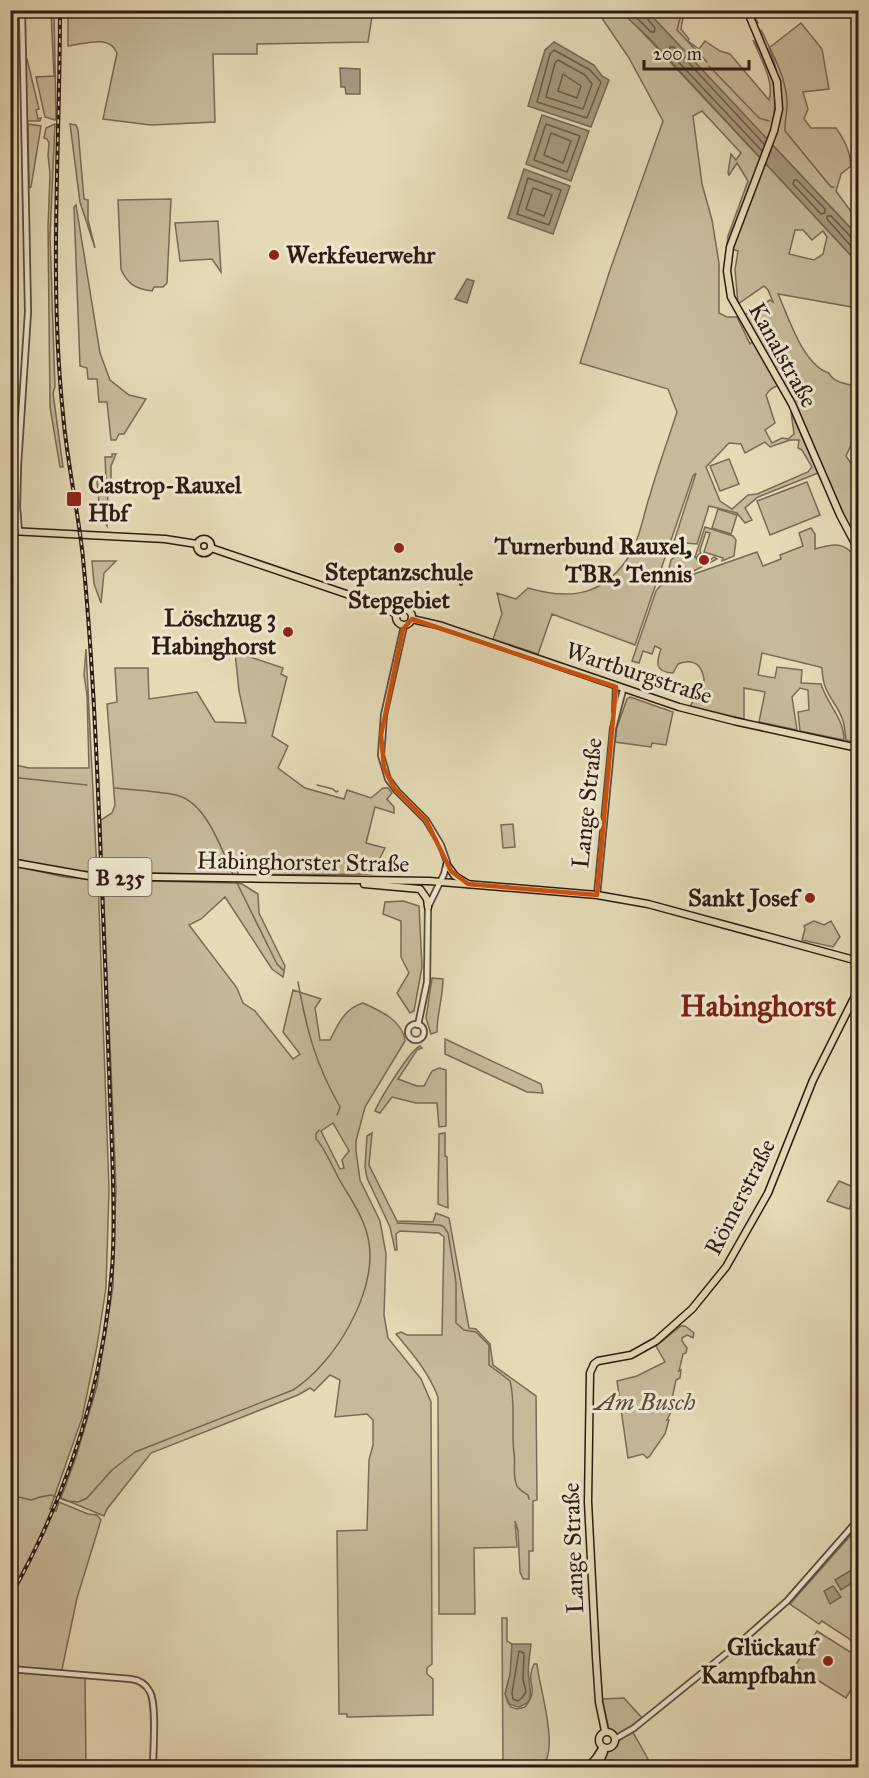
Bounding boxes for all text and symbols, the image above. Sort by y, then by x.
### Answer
scale bar [644,33,749,71]
text: 200 m [653,43,702,65]
place label: Werkfeuerwehr [286,240,436,270]
marker: Werkfeuerwehr [267,248,281,262]
street label: Kanalstraße [742,297,824,413]
place label: Castrop-Rauxel Hbf [88,470,242,528]
marker: Castrop-Rauxel Hbf [65,490,83,508]
place label: Turnerbund Rauxel, TBR, Tennis [494,531,692,589]
marker: Steptanzschule Stepgebiet [392,541,406,555]
marker: Turnerbund Rauxel, TBR, Tennis [697,553,711,567]
place label: Steptanzschule Stepgebiet [325,557,473,615]
place label: Löschzug 3 Habinghorst [151,603,276,661]
marker: Löschzug 3 Habinghorst [281,625,295,639]
street label: Wartburgstraße [562,635,716,711]
street label: Lange Straße [565,736,609,870]
street label: Habinghorster Straße [196,845,410,879]
road number: B 235 [88,858,152,896]
place label: Sankt Josef [688,883,802,913]
marker: Sankt Josef [803,891,817,905]
district label: Habinghorst [680,988,836,1024]
street label: Römerstraße [698,1134,782,1260]
park label: Am Busch [592,1387,696,1417]
street label: Lange Straße [556,1482,590,1614]
place label: Glückauf Kampfbahn [701,1632,820,1690]
marker: Glückauf Kampfbahn [821,1654,835,1668]

